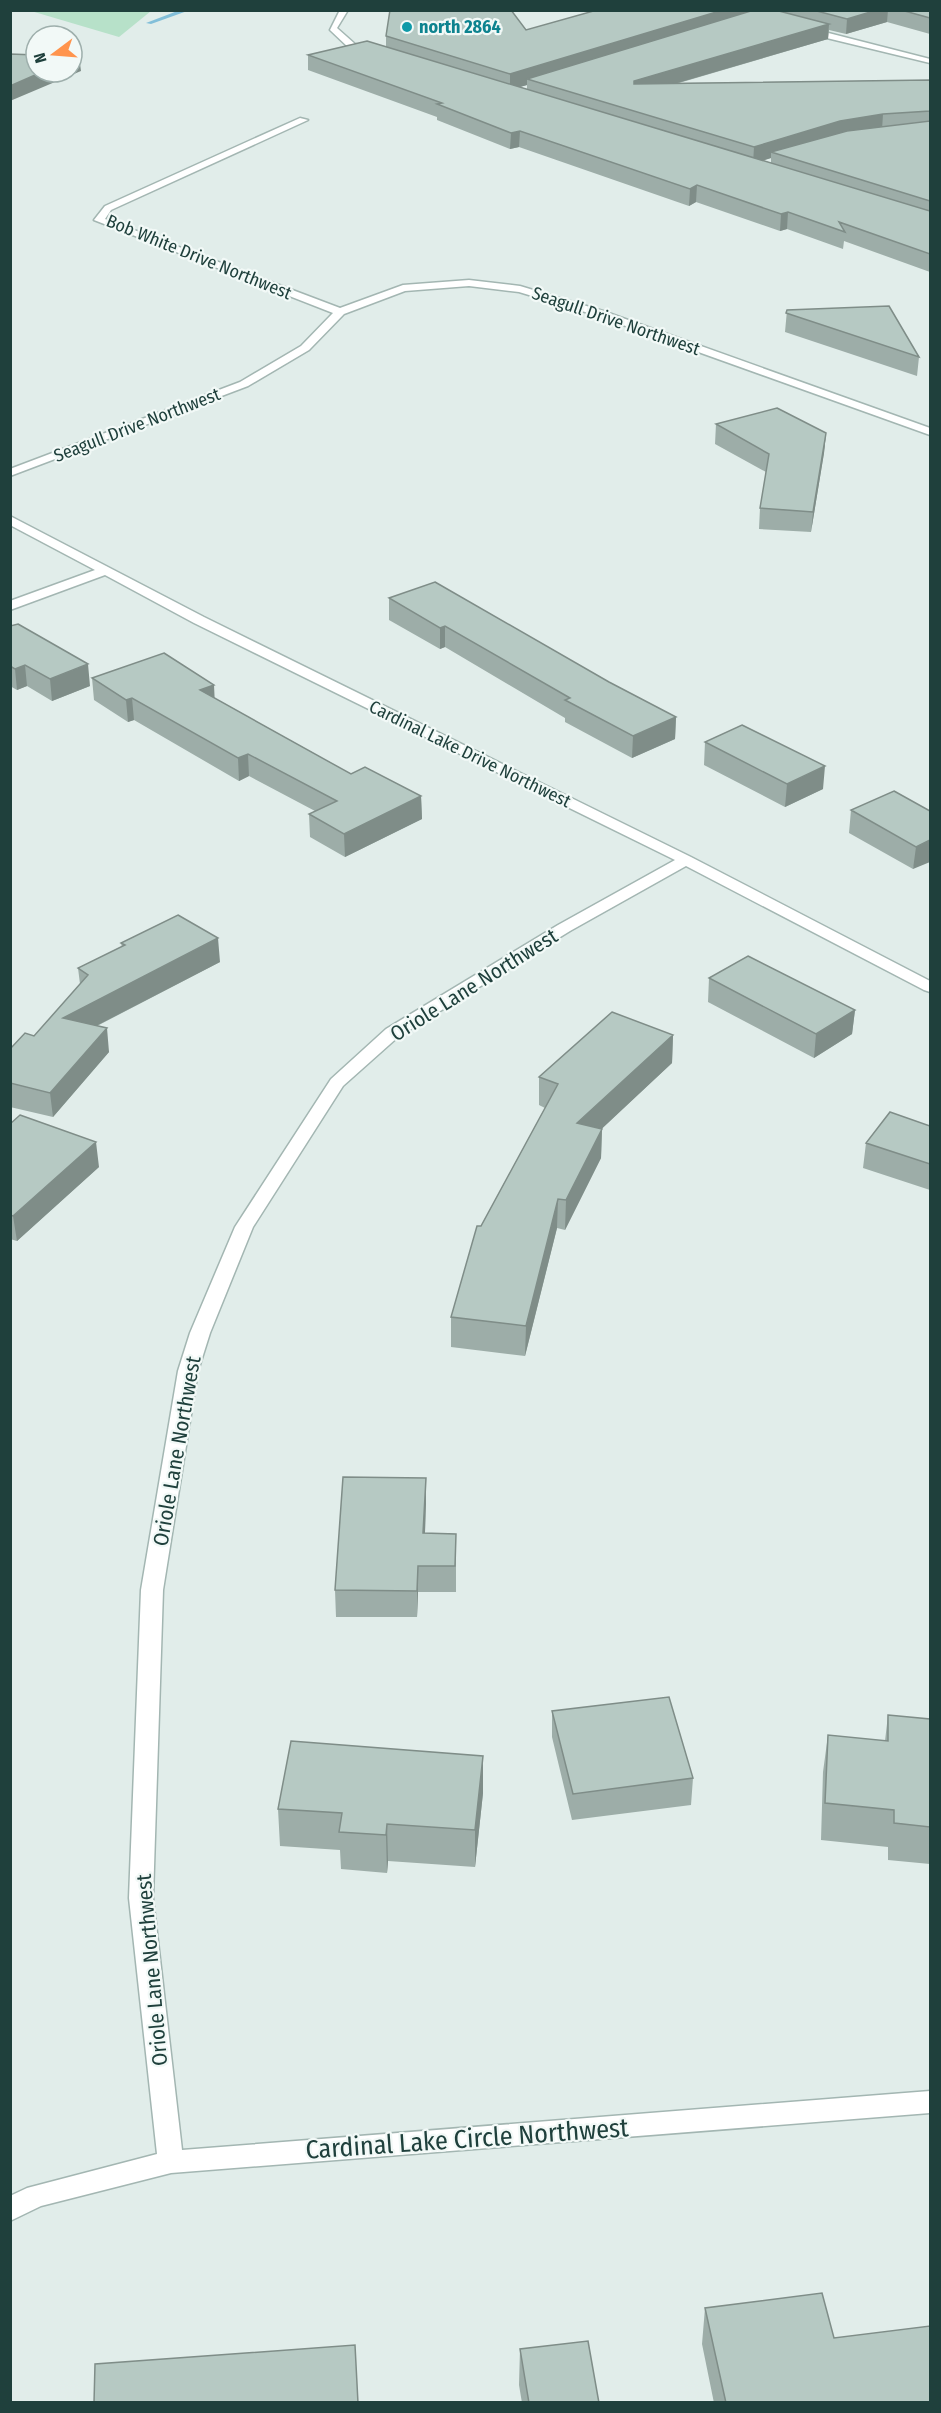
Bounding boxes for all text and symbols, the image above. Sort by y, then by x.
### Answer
place label: north 2864 [419,16,501,38]
marker: north 2864 [400,20,414,34]
north arrow [24,24,84,84]
text: N [30,51,51,65]
street label: Bob White Drive Northwest [103,210,295,304]
street label: Seagull Drive Northwest [529,282,703,360]
street label: Seagull Drive Northwest [51,383,223,467]
street label: Cardinal Lake Drive Northwest [366,696,574,812]
street label: Oriole Lane Northwest [386,923,563,1047]
street label: Oriole Lane Northwest [147,1354,207,1548]
street label: Oriole Lane Northwest [131,1873,173,2067]
street label: Cardinal Lake Circle Northwest [304,2112,630,2166]

